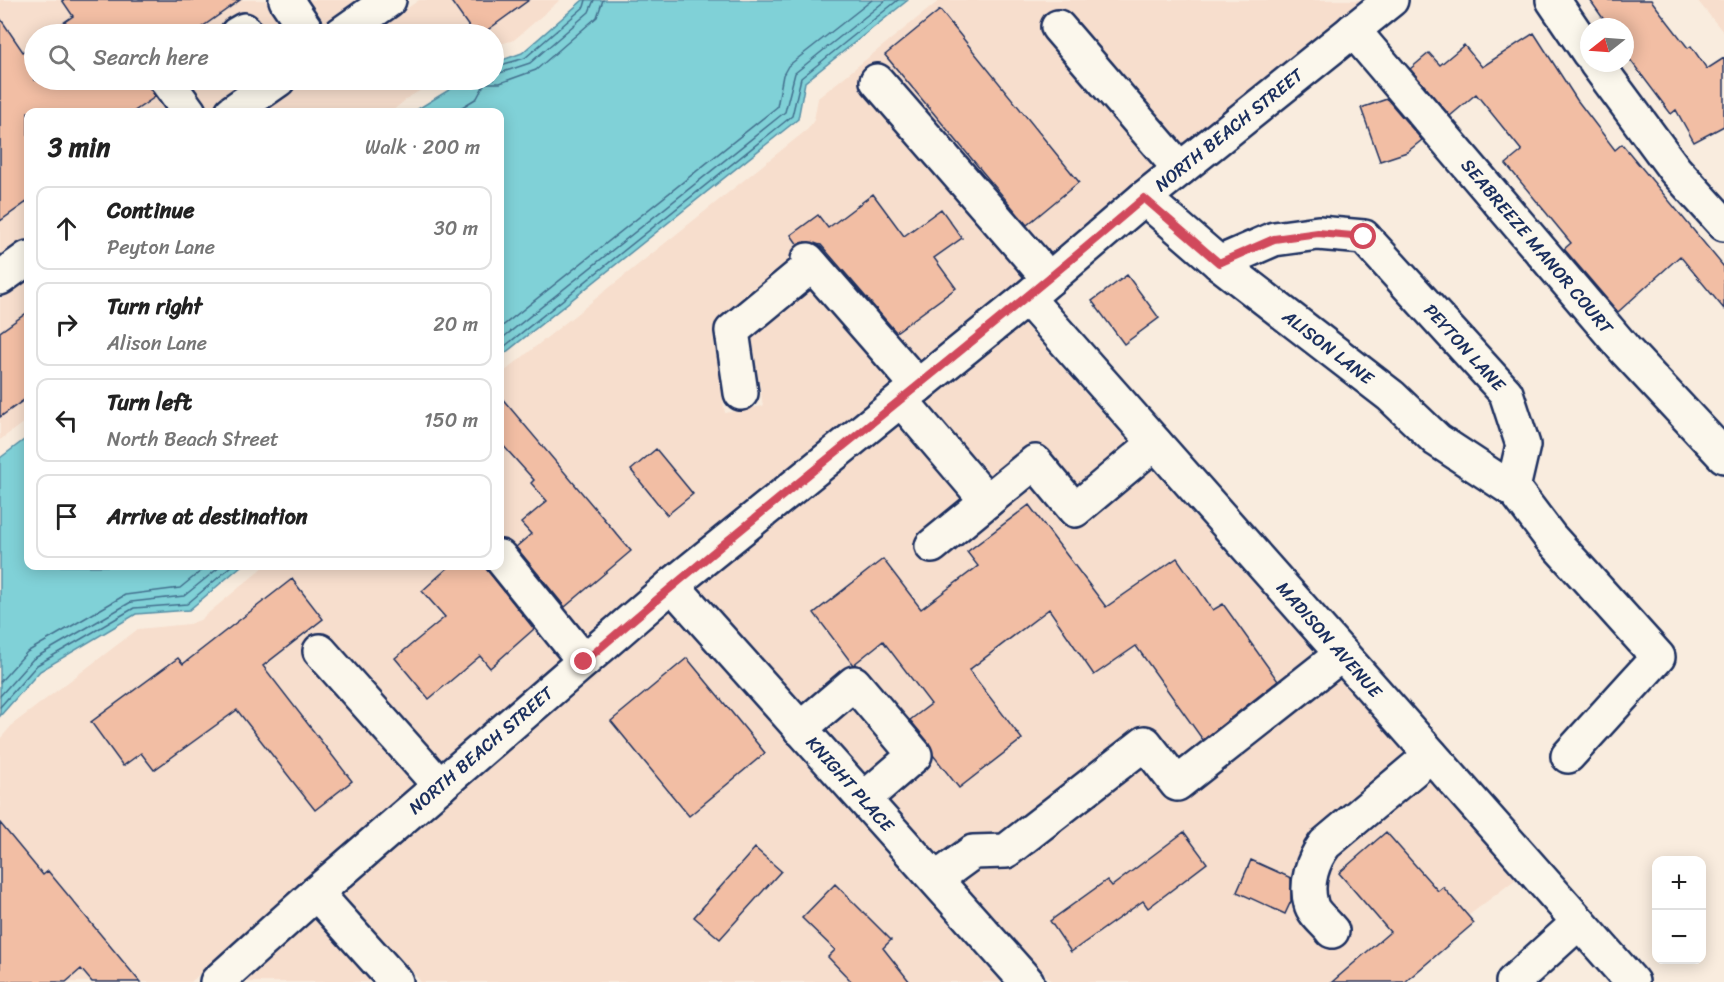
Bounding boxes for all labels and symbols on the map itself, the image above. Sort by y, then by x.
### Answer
north arrow [1580,18,1634,72]
street label: NORTH BEACH STREET [1147,59,1312,200]
street label: SEABREEZE MANOR COURT [1453,151,1622,342]
route start [1350,223,1376,249]
street label: PEYTON LANE [1416,296,1514,400]
street label: ALISON LANE [1274,301,1382,394]
street label: MADISON AVENUE [1268,574,1391,706]
route end [570,648,596,674]
street label: NORTH BEACH STREET [401,677,562,823]
street label: KNIGHT PLACE [798,728,903,840]

